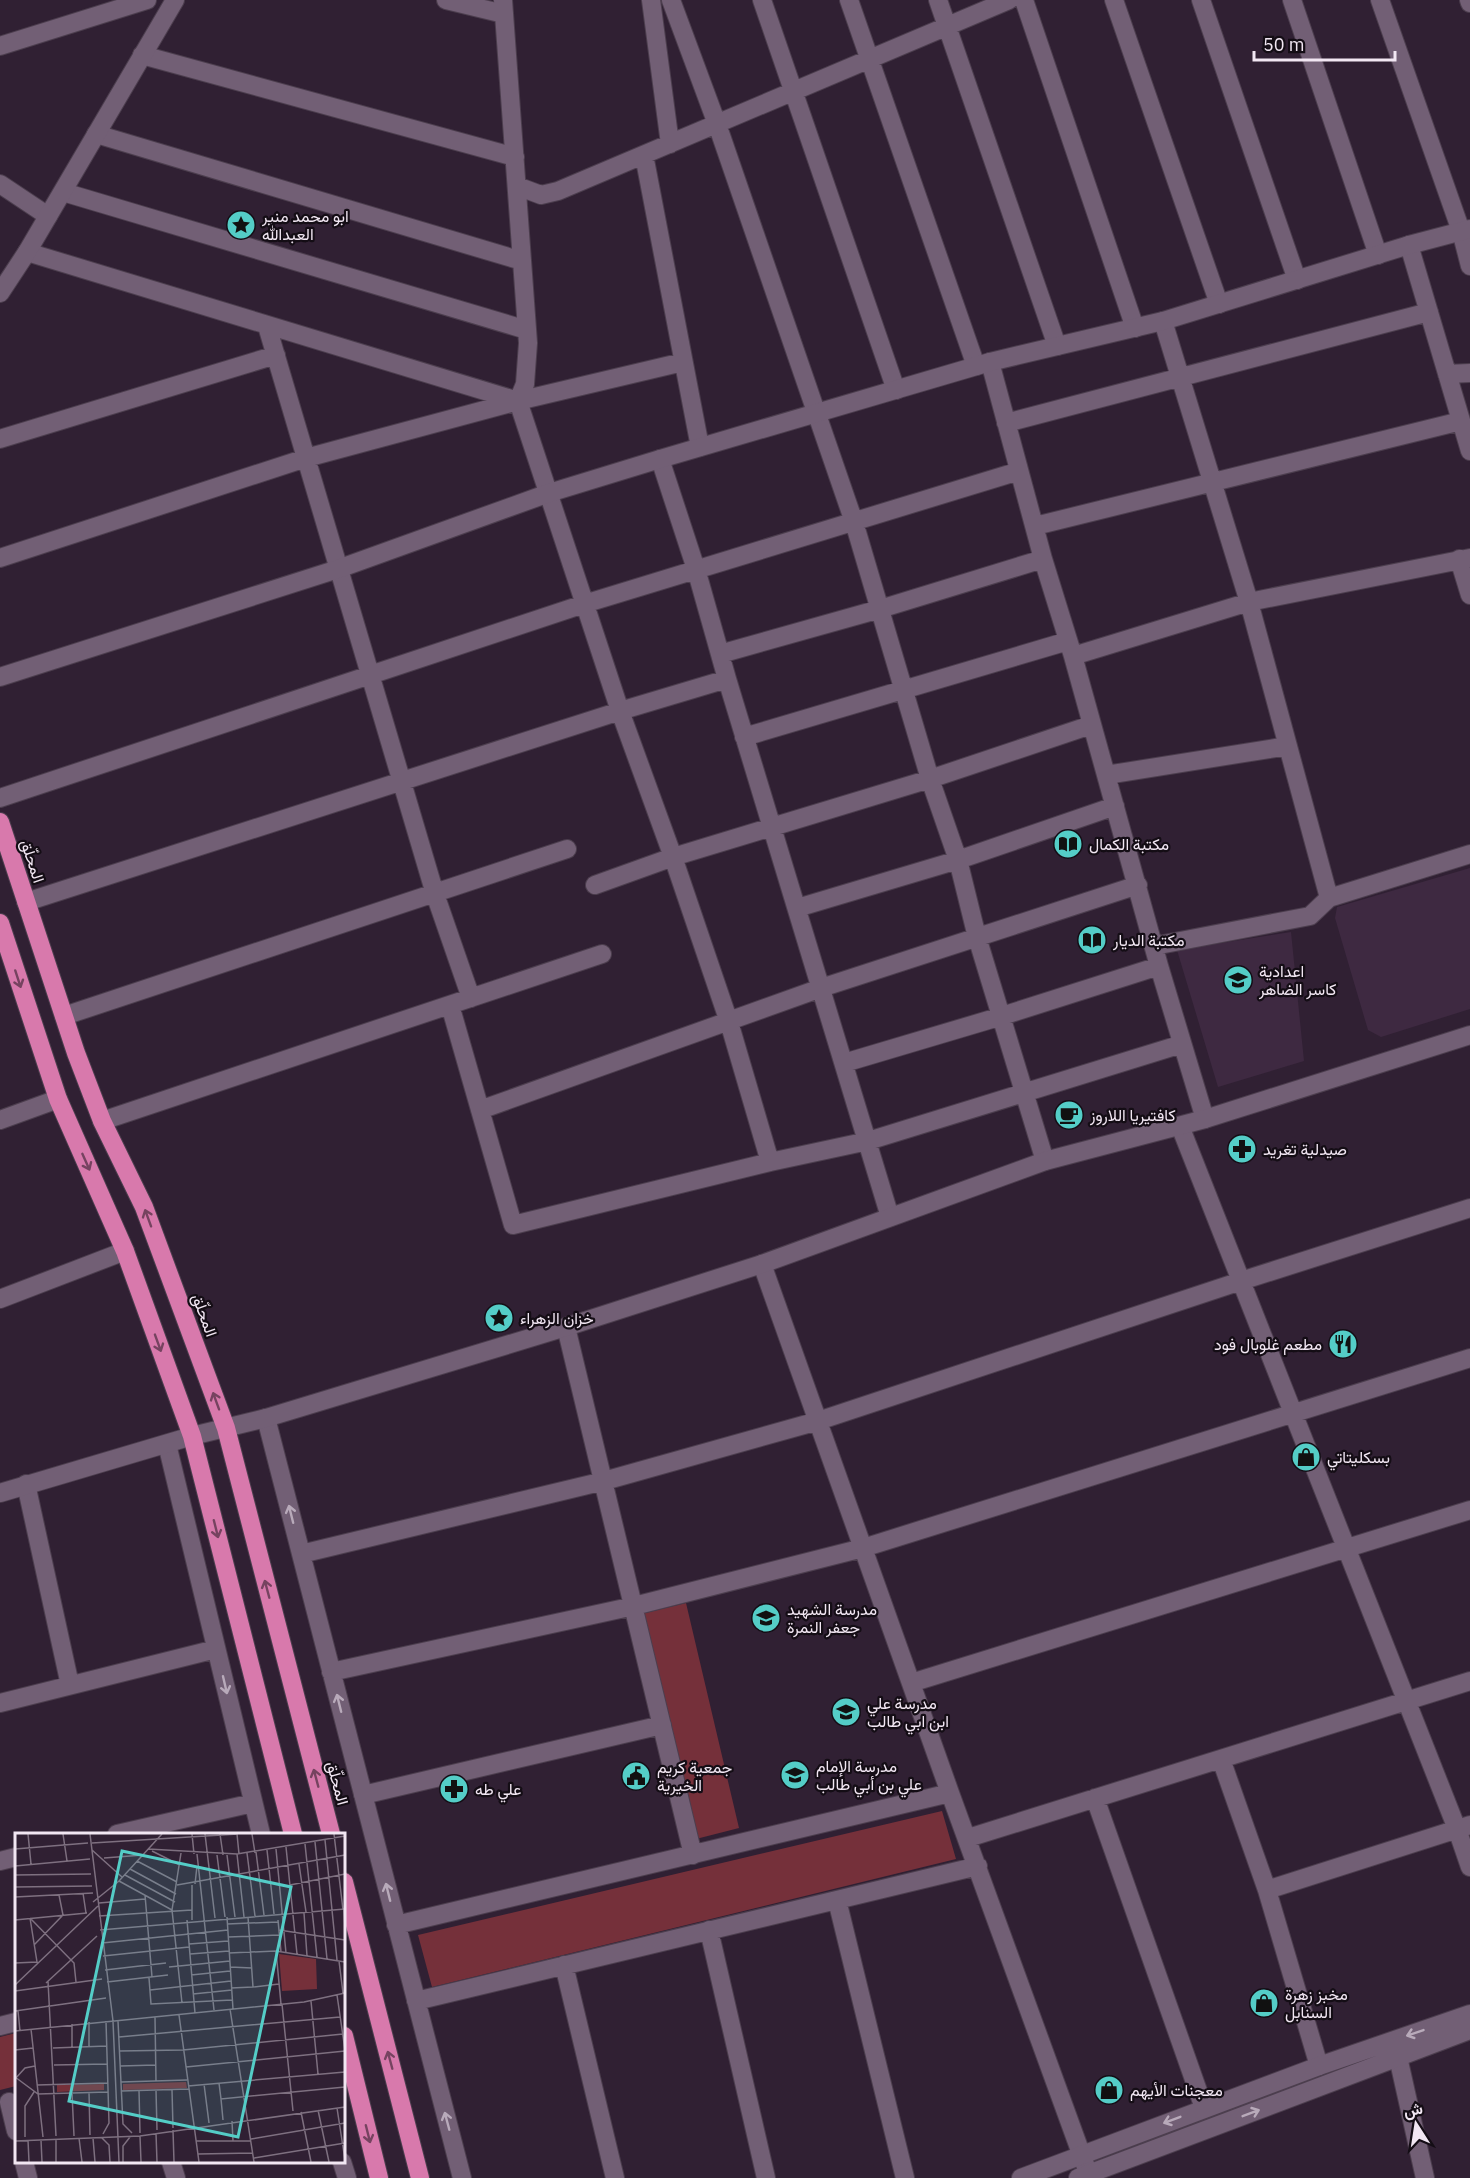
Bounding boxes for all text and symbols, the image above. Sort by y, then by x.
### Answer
scale bar [1254,24,1395,62]
text: 50 m [1263,33,1305,56]
place label: ابو محمد منير العبدالله [261,206,349,244]
place icon: ابو محمد منير العبدالله [225,209,257,241]
library icon: مكتبة الكمال [1052,828,1084,860]
place label: مكتبة الكمال [1089,834,1169,854]
street label: المحلّق [16,837,49,886]
library icon: مكتبة الديار [1076,924,1108,956]
place label: مكتبة الديار [1112,930,1185,951]
place label: اعدادية كاسر الضاهر [1258,961,1336,1000]
school or university icon: اعدادية كاسر الضاهر [1222,964,1254,996]
one-way arrow [14,969,25,988]
cafe icon: كافتيريا اللاروز [1053,1099,1085,1131]
place label: كافتيريا اللاروز [1089,1105,1176,1126]
pharmacy icon: صيدلية تغريد [1226,1133,1258,1165]
place label: صيدلية تغريد [1263,1139,1347,1160]
one-way arrow [80,1152,92,1170]
one-way arrow [142,1209,153,1228]
street label: المحلّق [187,1291,222,1340]
place icon: خزان الزهراء [483,1302,515,1334]
place label: خزان الزهراء [520,1308,594,1329]
restaurant icon: مطعم غلوبال فود [1327,1328,1359,1360]
one-way arrow [154,1333,165,1351]
place label: مطعم غلوبال فود [1214,1334,1322,1355]
one-way arrow [209,1392,220,1411]
shop icon: بسكليتاتي [1290,1441,1322,1473]
place label: بسكليتاتي [1327,1447,1390,1471]
one-way arrow [284,1505,296,1524]
one-way arrow [210,1519,222,1538]
one-way arrow [261,1580,273,1599]
place label: مدرسة الشهيد جعفر النمرة [787,1599,877,1638]
school or university icon: مدرسة الشهيد جعفر النمرة [750,1602,782,1634]
one-way arrow [219,1675,231,1694]
place label: مدرسة علي ابن ابي طالب [867,1693,949,1735]
one-way arrow [333,1694,345,1713]
school or university icon: مدرسة علي ابن ابي طالب [830,1696,862,1728]
place label: مدرسة الإمام علي بن أبي طالب [816,1756,922,1798]
place label: جمعية كريم الخيرية [657,1757,733,1796]
street label: المحلّق [322,1759,353,1807]
school or university icon: مدرسة الإمام علي بن أبي طالب [779,1759,811,1791]
public building icon: جمعية كريم الخيرية [620,1760,652,1792]
one-way arrow [310,1769,322,1788]
pharmacy icon: علي طه [438,1773,470,1805]
place label: علي طه [475,1779,521,1803]
inset map [15,1833,345,2163]
one-way arrow [381,1883,393,1902]
place label: مخبز زهرة السنابل [1285,1984,1348,2023]
shop icon: مخبز زهرة السنابل [1248,1987,1280,2019]
one-way arrow [1406,2028,1425,2039]
one-way arrow [384,2051,395,2070]
shop icon: معجنات الأيهم [1093,2074,1125,2106]
place label: معجنات الأيهم [1130,2080,1223,2101]
north arrow [1386,2094,1446,2154]
text: ش [1401,2098,1424,2121]
one-way arrow [1241,2107,1259,2118]
one-way arrow [441,2112,452,2131]
one-way arrow [1163,2116,1182,2127]
one-way arrow [363,2124,374,2143]

